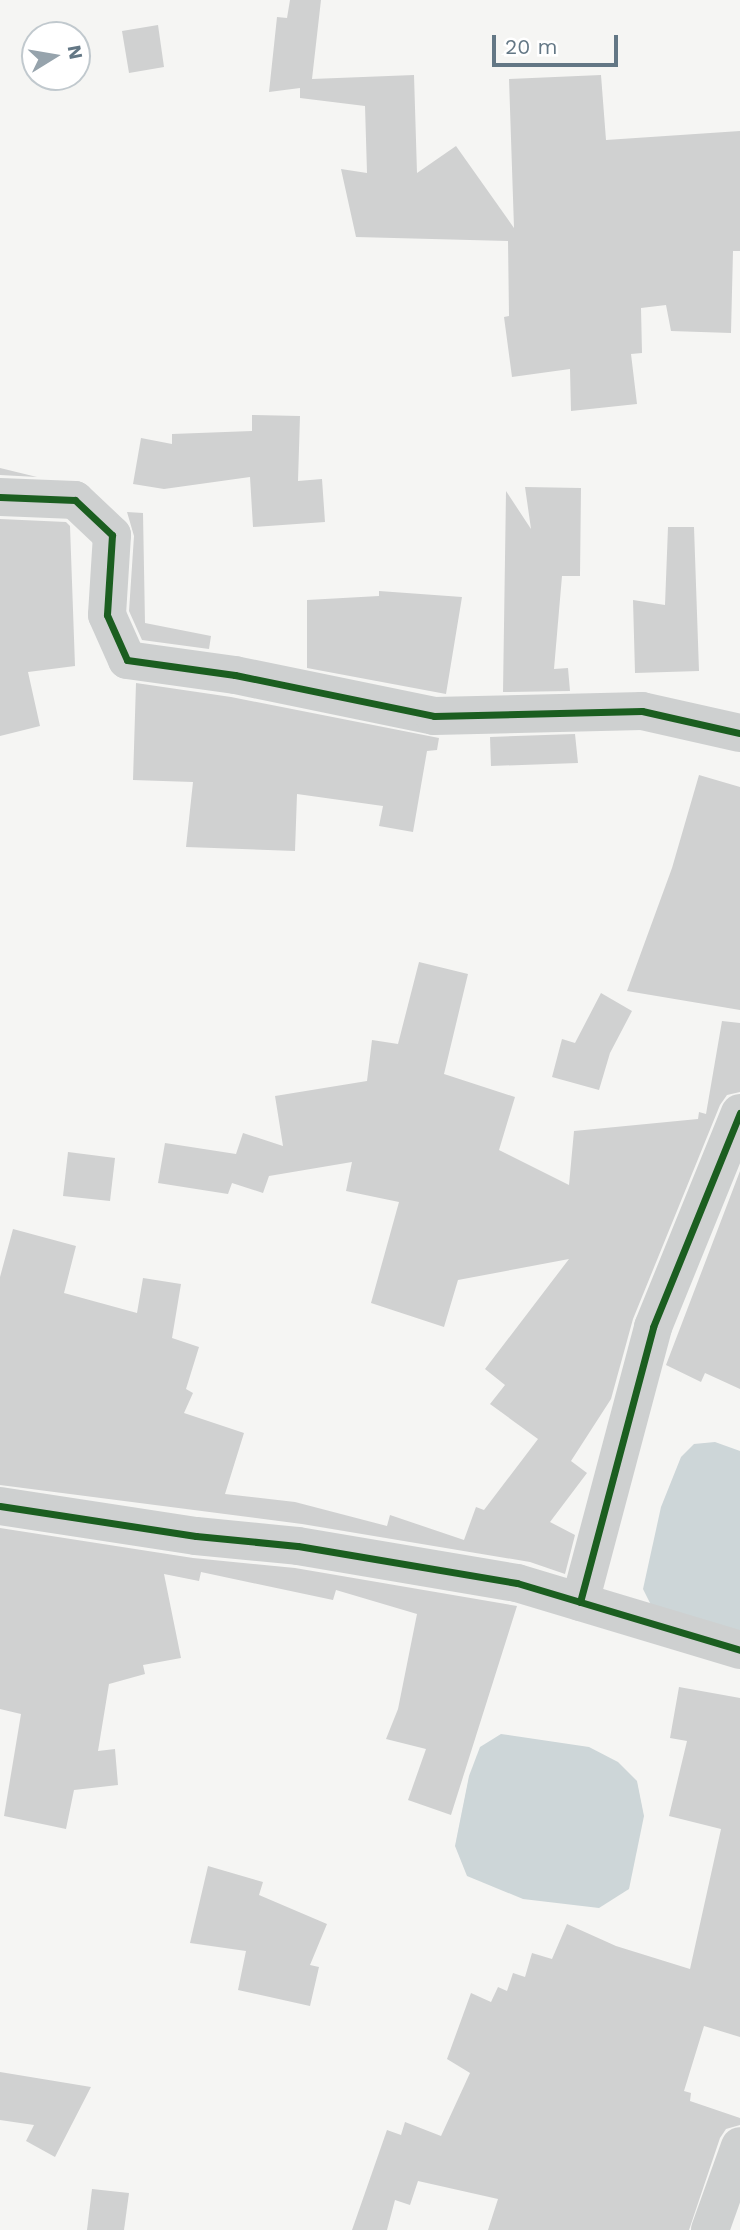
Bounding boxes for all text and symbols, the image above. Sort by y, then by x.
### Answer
north arrow [21,21,91,91]
scale bar [495,21,621,65]
text: 20 m [505,34,557,59]
text: N [63,43,88,61]

